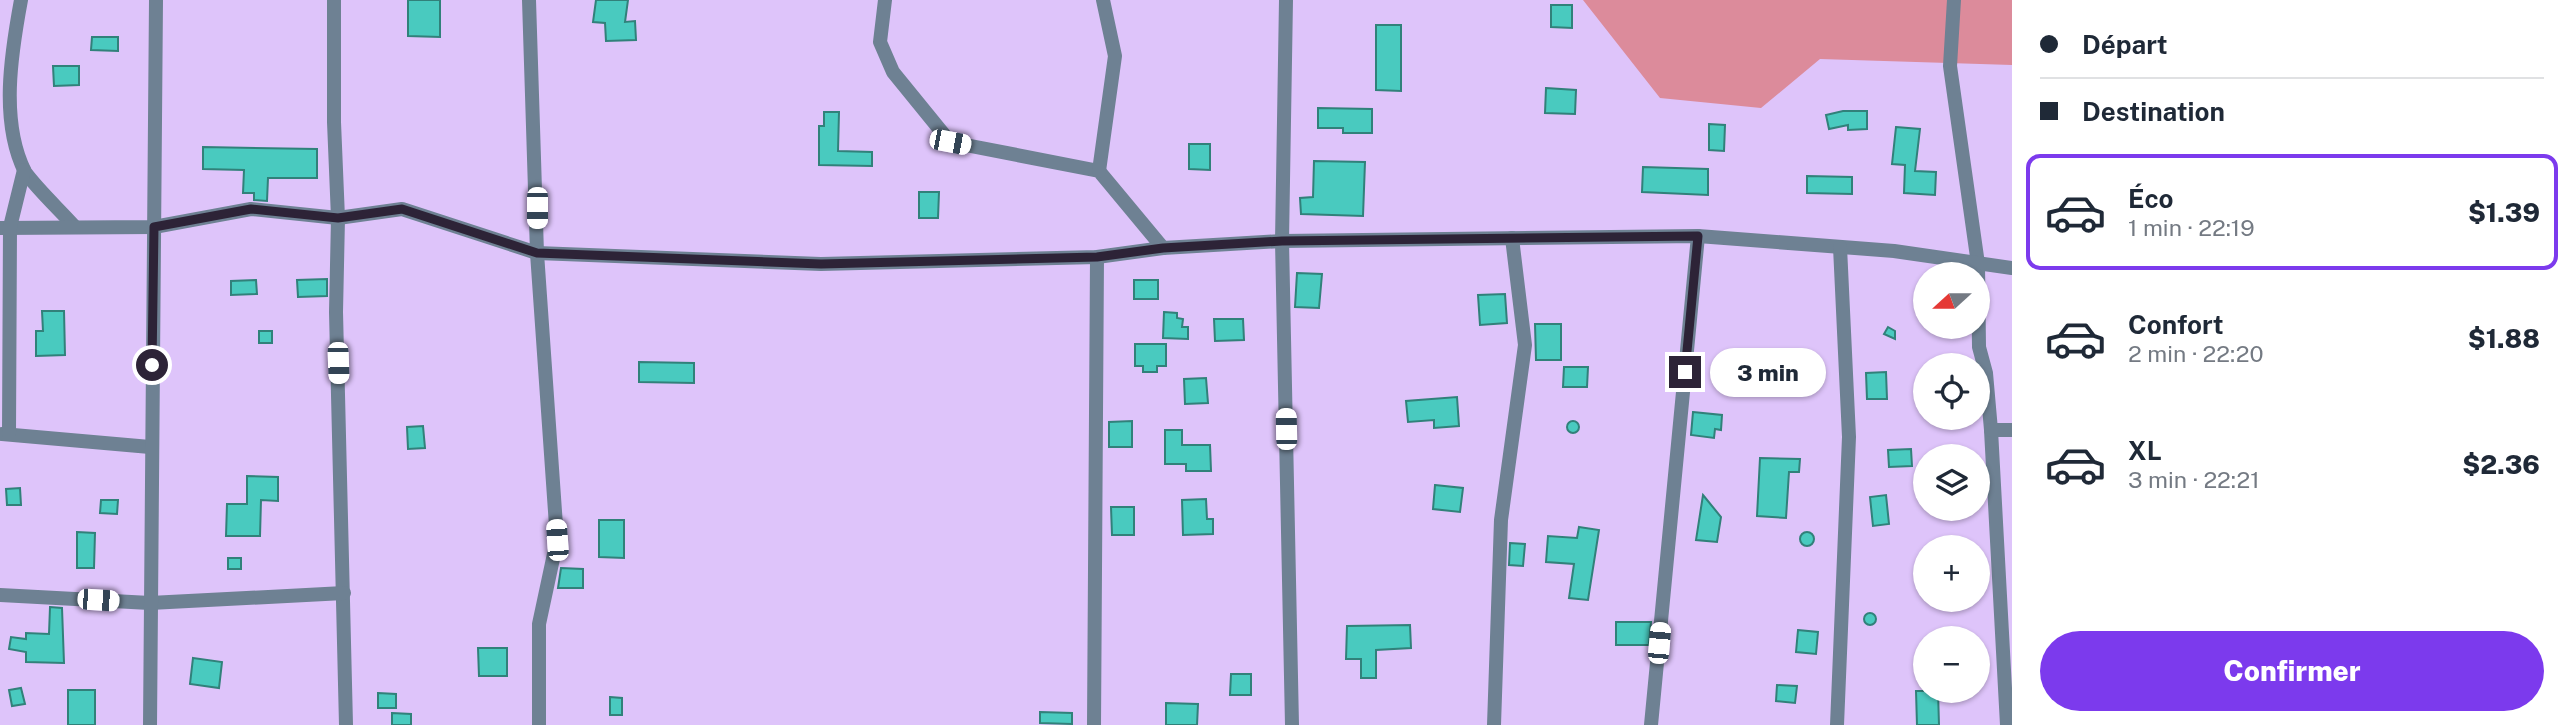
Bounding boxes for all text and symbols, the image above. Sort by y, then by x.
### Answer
text: Départ [2082,29,2168,60]
text: Destination [2082,96,2225,127]
car [928,128,973,156]
icon: car [2044,181,2107,244]
text: Éco [2128,183,2174,214]
car [527,187,548,229]
text: $1.39 [2468,197,2540,228]
text: 1 min · 22:19 [2128,214,2255,241]
north arrow [1913,262,1990,340]
map controls [1913,262,1990,703]
icon: car [2044,307,2107,370]
text: Confort [2128,309,2224,340]
text: $1.88 [2468,323,2540,354]
text: 2 min · 22:20 [2128,340,2263,367]
car [327,342,350,384]
callout: 3 min [1710,348,1825,396]
route start [136,349,168,381]
button: locate [1913,353,1990,430]
route end [1669,356,1701,388]
text: 3 min [1737,359,1799,386]
car [1276,408,1297,450]
icon: car [2044,433,2107,496]
text: XL [2128,435,2162,466]
button: layers [1913,444,1990,521]
text: $2.36 [2462,449,2540,480]
text: 3 min · 22:21 [2128,466,2260,493]
car [546,518,569,562]
button: + [1913,535,1990,612]
car [77,588,120,612]
car [1647,621,1672,665]
button: − [1913,626,1990,703]
button: Confirmer [2040,631,2544,711]

